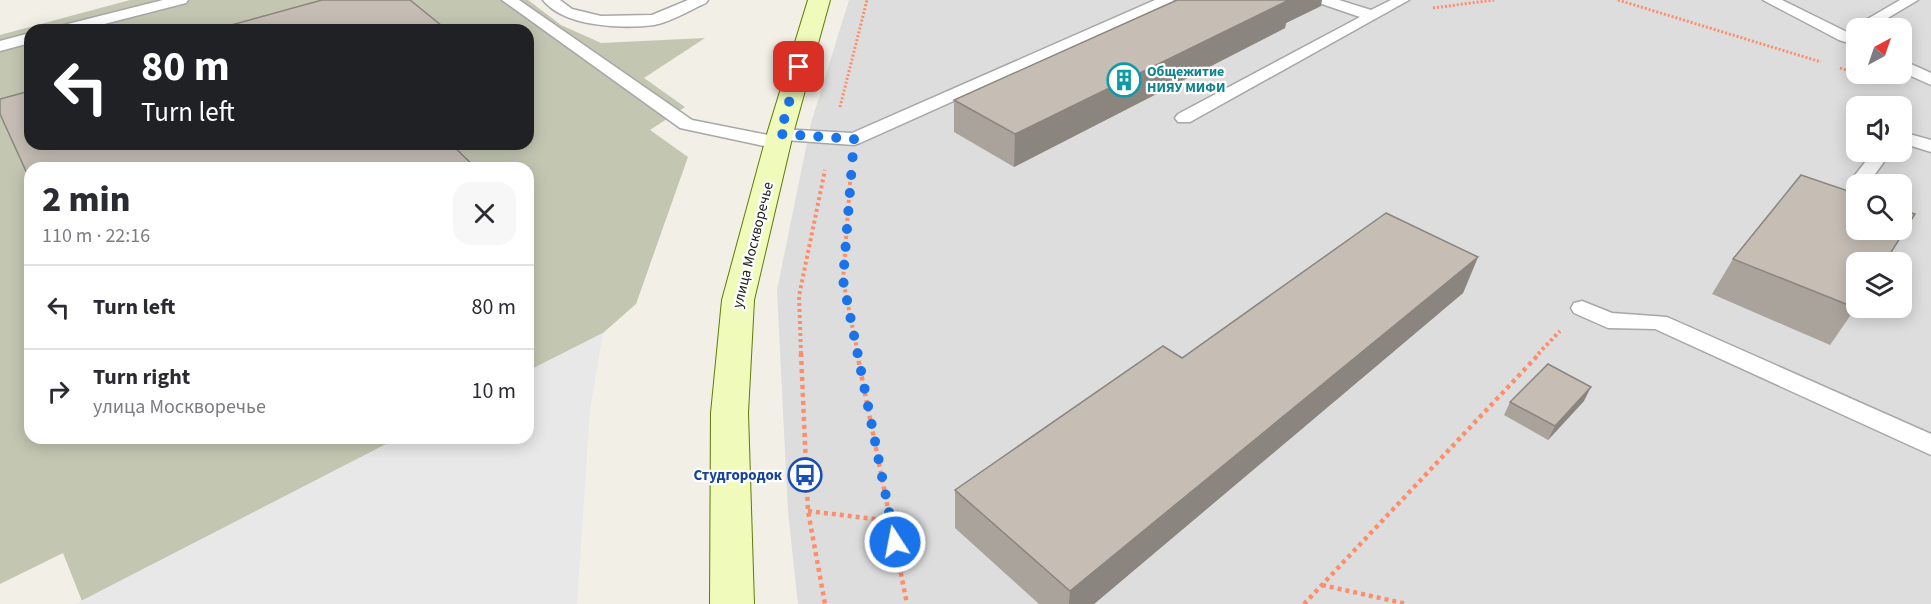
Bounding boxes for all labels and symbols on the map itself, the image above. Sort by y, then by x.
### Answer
north arrow [1846,18,1912,84]
pin [773,41,824,92]
building icon: Общежитие НИЯУ МИФИ [1106,62,1142,98]
place label: Общежитие НИЯУ МИФИ [1147,62,1225,98]
street label: улица Москворечье [727,180,779,310]
bus stop icon: Студгородок [787,457,823,493]
place label: Студгородок [694,465,783,486]
position arrow [863,510,927,574]

